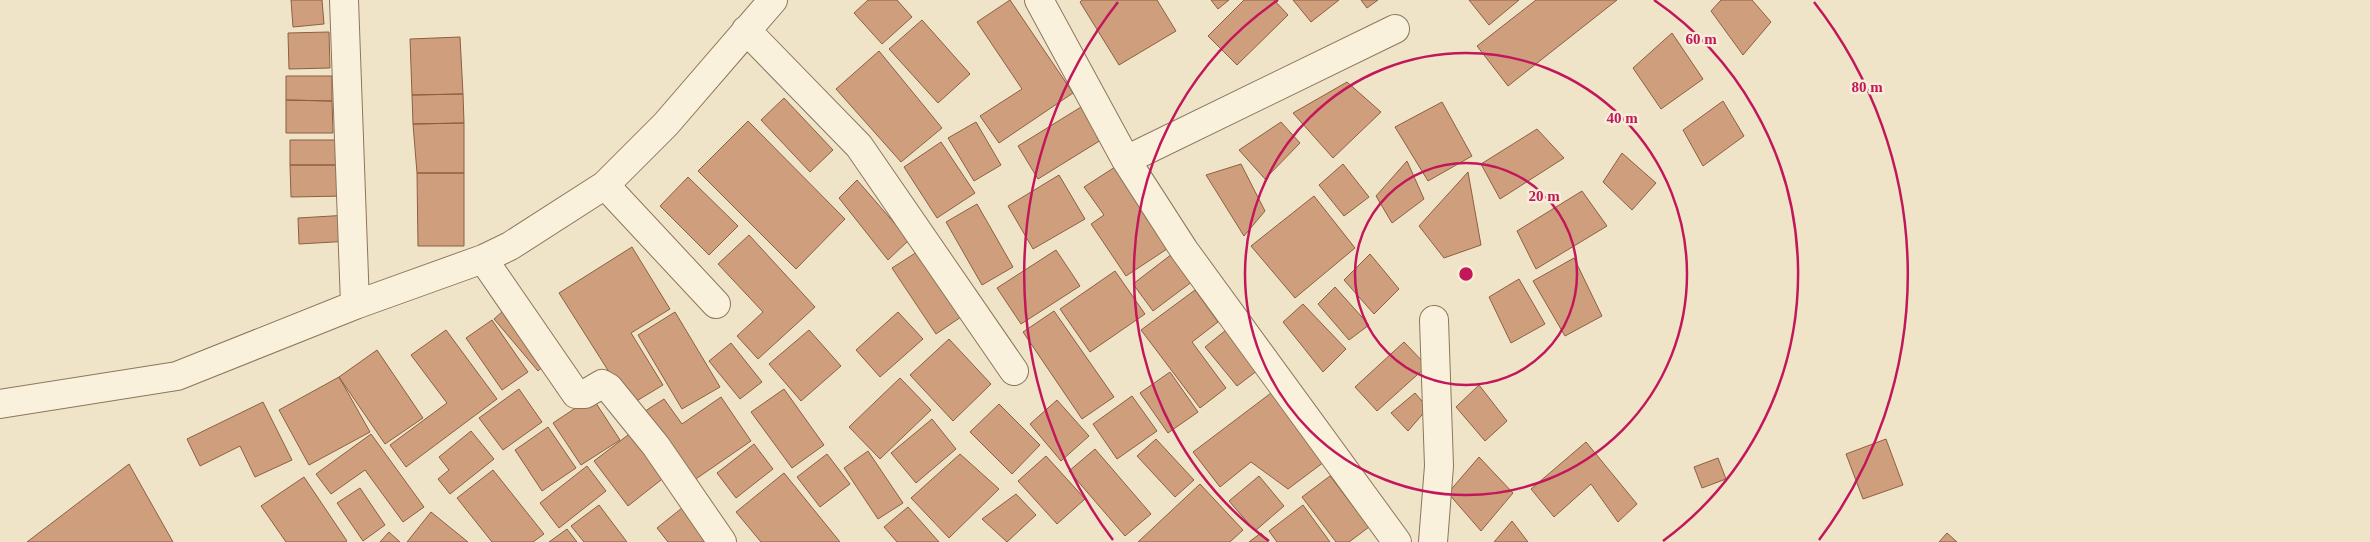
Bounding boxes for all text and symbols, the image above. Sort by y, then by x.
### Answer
text: 60 m [1685,31,1717,47]
text: 80 m [1851,79,1883,95]
text: 40 m [1606,110,1638,126]
text: 20 m [1528,188,1560,204]
centre of rings [1457,265,1475,283]

